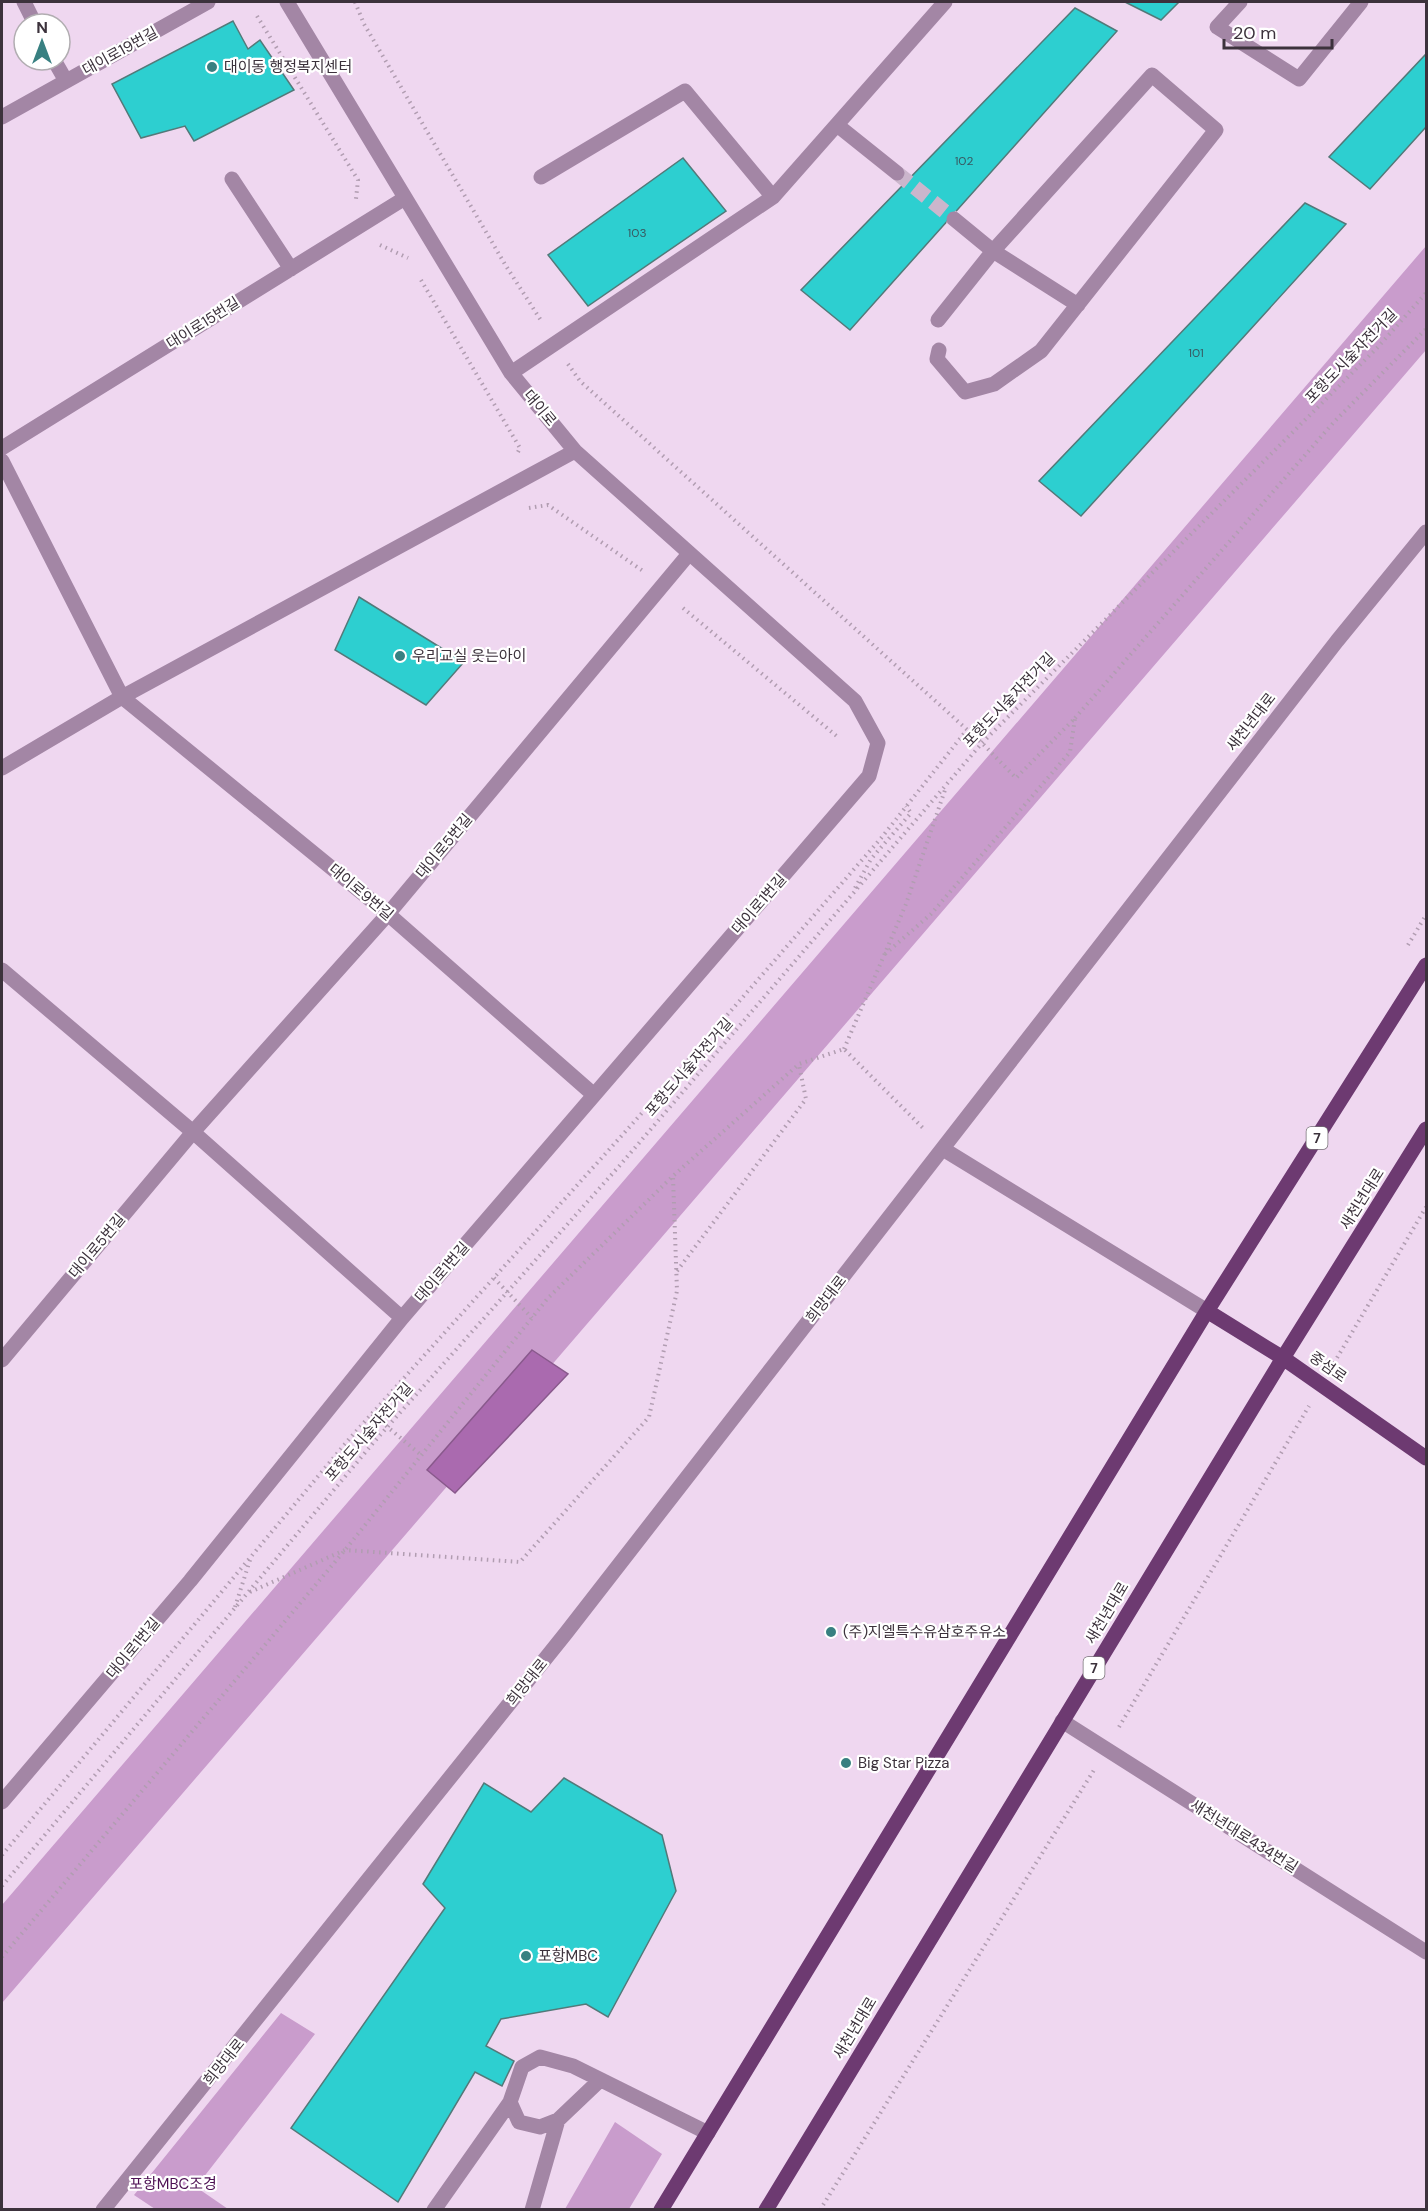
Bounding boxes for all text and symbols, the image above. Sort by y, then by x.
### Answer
north arrow [12,12,72,72]
scale bar [1224,12,1332,50]
text: N [36,17,48,38]
text: 20 m [1233,21,1276,45]
street label: 대이로19번길 [79,22,161,80]
place label: 대이동 행정복지센터 [224,57,352,77]
marker: 대이동 행정복지센터 [205,60,219,74]
house number: 102 [955,153,973,169]
house number: 103 [627,225,647,241]
street label: 대이로15번길 [163,293,243,353]
street label: 포항도시숲자전거길 [1301,304,1401,408]
house number: 101 [1188,345,1204,361]
street label: 대이로 [519,386,561,430]
place label: 우리교실 웃는아이 [412,646,526,666]
street label: 포항도시숲자전거길 [959,648,1059,752]
marker: 우리교실 웃는아이 [393,649,407,663]
street label: 새천년대로 [1222,689,1280,755]
street label: 대이로5번길 [411,810,477,882]
street label: 대이로9번길 [325,859,397,925]
street label: 대이로1번길 [727,870,791,938]
street label: 포항도시숲자전거길 [641,1014,737,1120]
road number: 7 [1306,1127,1328,1149]
street label: 새천년대로 [1335,1164,1389,1234]
street label: 대이로5번길 [64,1210,130,1282]
street label: 대이로1번길 [410,1238,474,1306]
street label: 희망대로 [801,1271,851,1327]
street label: 중섬로 [1305,1347,1351,1387]
street label: 포항도시숲자전거길 [321,1379,417,1485]
street label: 새천년대로 [1081,1578,1133,1648]
street label: 대이로1번길 [102,1613,164,1683]
place label: (주)지엘특수유삼호주유소 [843,1622,1006,1642]
marker: (주)지엘특수유삼호주유소 [824,1625,838,1639]
street label: 희망대로 [502,1654,552,1710]
road number: 7 [1084,1657,1104,1679]
place label: Big Star Pizza [858,1753,950,1773]
marker: Big Star Pizza [839,1756,853,1770]
street label: 새천년대로434번길 [1186,1795,1302,1877]
place label: 포항MBC [538,1946,598,1966]
marker: 포항MBC [519,1949,533,1963]
street label: 새천년대로 [829,1993,881,2063]
street label: 희망대로 [199,2034,249,2090]
park label: 포항MBC조경 [129,2174,217,2194]

